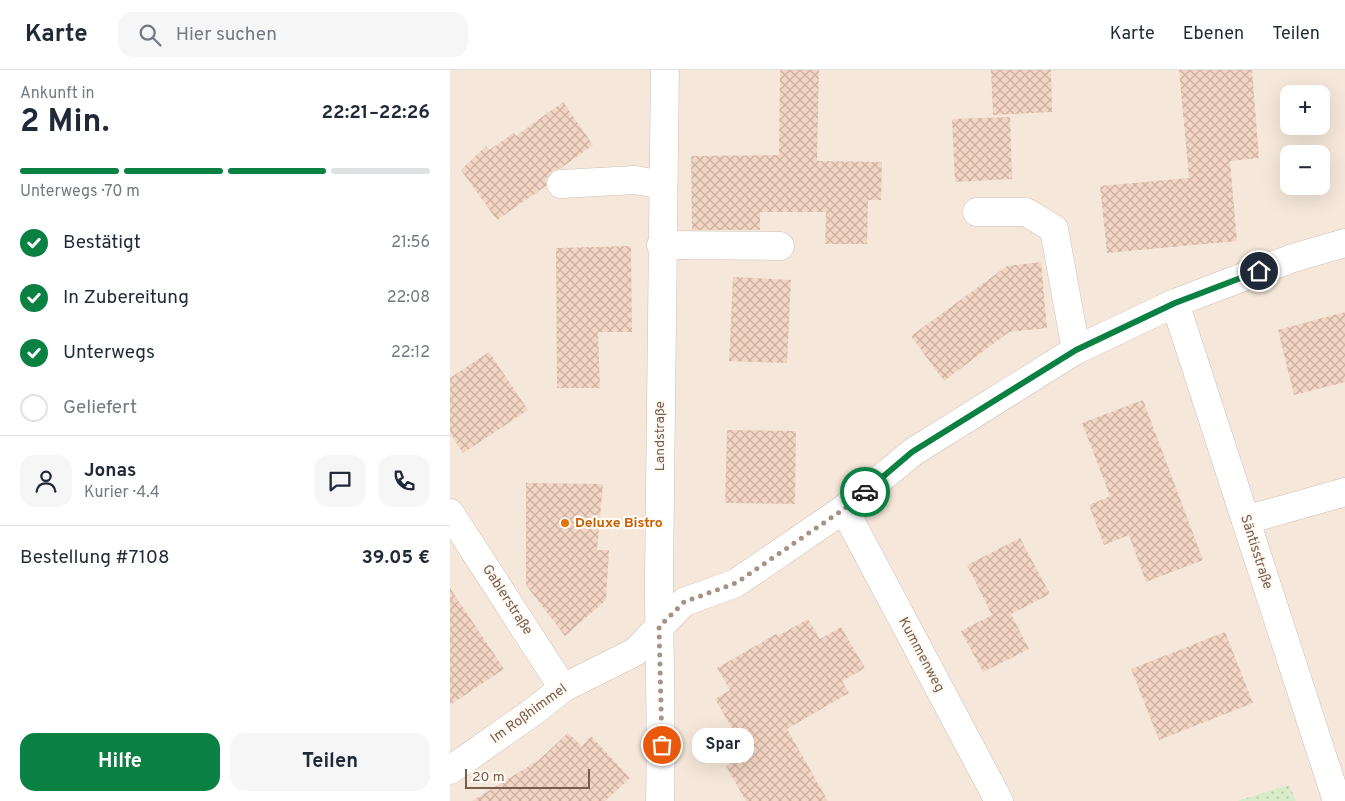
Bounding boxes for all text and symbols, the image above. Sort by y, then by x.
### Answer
search box [118,12,468,57]
text: Karte [25,20,88,50]
icon: search [136,21,164,49]
text: Hier suchen [176,23,277,47]
text: Karte [1110,23,1155,46]
text: Ebenen [1183,23,1244,46]
text: Teilen [1272,23,1320,46]
text: Ankunft in [20,84,95,104]
map controls [1280,85,1330,195]
button: + [1280,85,1330,135]
text: 22:21–22:26 [321,101,430,125]
text: 2 Min. [20,103,110,143]
button: − [1280,145,1330,195]
text: Unterwegs · 70 m [20,182,140,202]
icon: check [20,229,48,257]
text: Bestätigt [63,231,141,255]
text: 21:56 [391,233,430,253]
pin [1238,250,1280,292]
icon: home [1245,257,1273,285]
icon: check [20,284,48,312]
text: In Zubereitung [63,286,189,310]
text: 22:08 [387,288,430,308]
icon: check [20,339,48,367]
text: Unterwegs [63,341,155,365]
text: 22:12 [391,343,430,363]
text: Geliefert [63,396,137,420]
street label: Landstraße [652,401,669,471]
button: person [20,455,72,507]
button: chat [314,455,366,507]
button: phone [378,455,430,507]
text: Jonas [84,459,136,483]
courier [840,467,890,517]
icon: car [851,478,879,506]
text: Kurier · 4.4 [84,483,160,503]
street label: Säntisstraße [1236,513,1276,591]
place label: Deluxe Bistro [575,515,663,532]
marker: Deluxe Bistro [559,517,571,529]
text: Bestellung #7108 [20,546,170,570]
text: 39.05 € [361,546,430,570]
street label: Gablerstraße [478,562,536,638]
street label: Kummenweg [894,615,948,695]
street label: Im Roßhimmel [487,681,571,747]
pin [641,724,683,766]
callout: Spar [692,728,754,762]
icon: bag [648,731,676,759]
button: Hilfe [20,733,220,791]
button: Teilen [230,733,430,791]
text: Spar [706,735,740,755]
scale bar [465,766,590,789]
text: 20 m [472,769,505,786]

